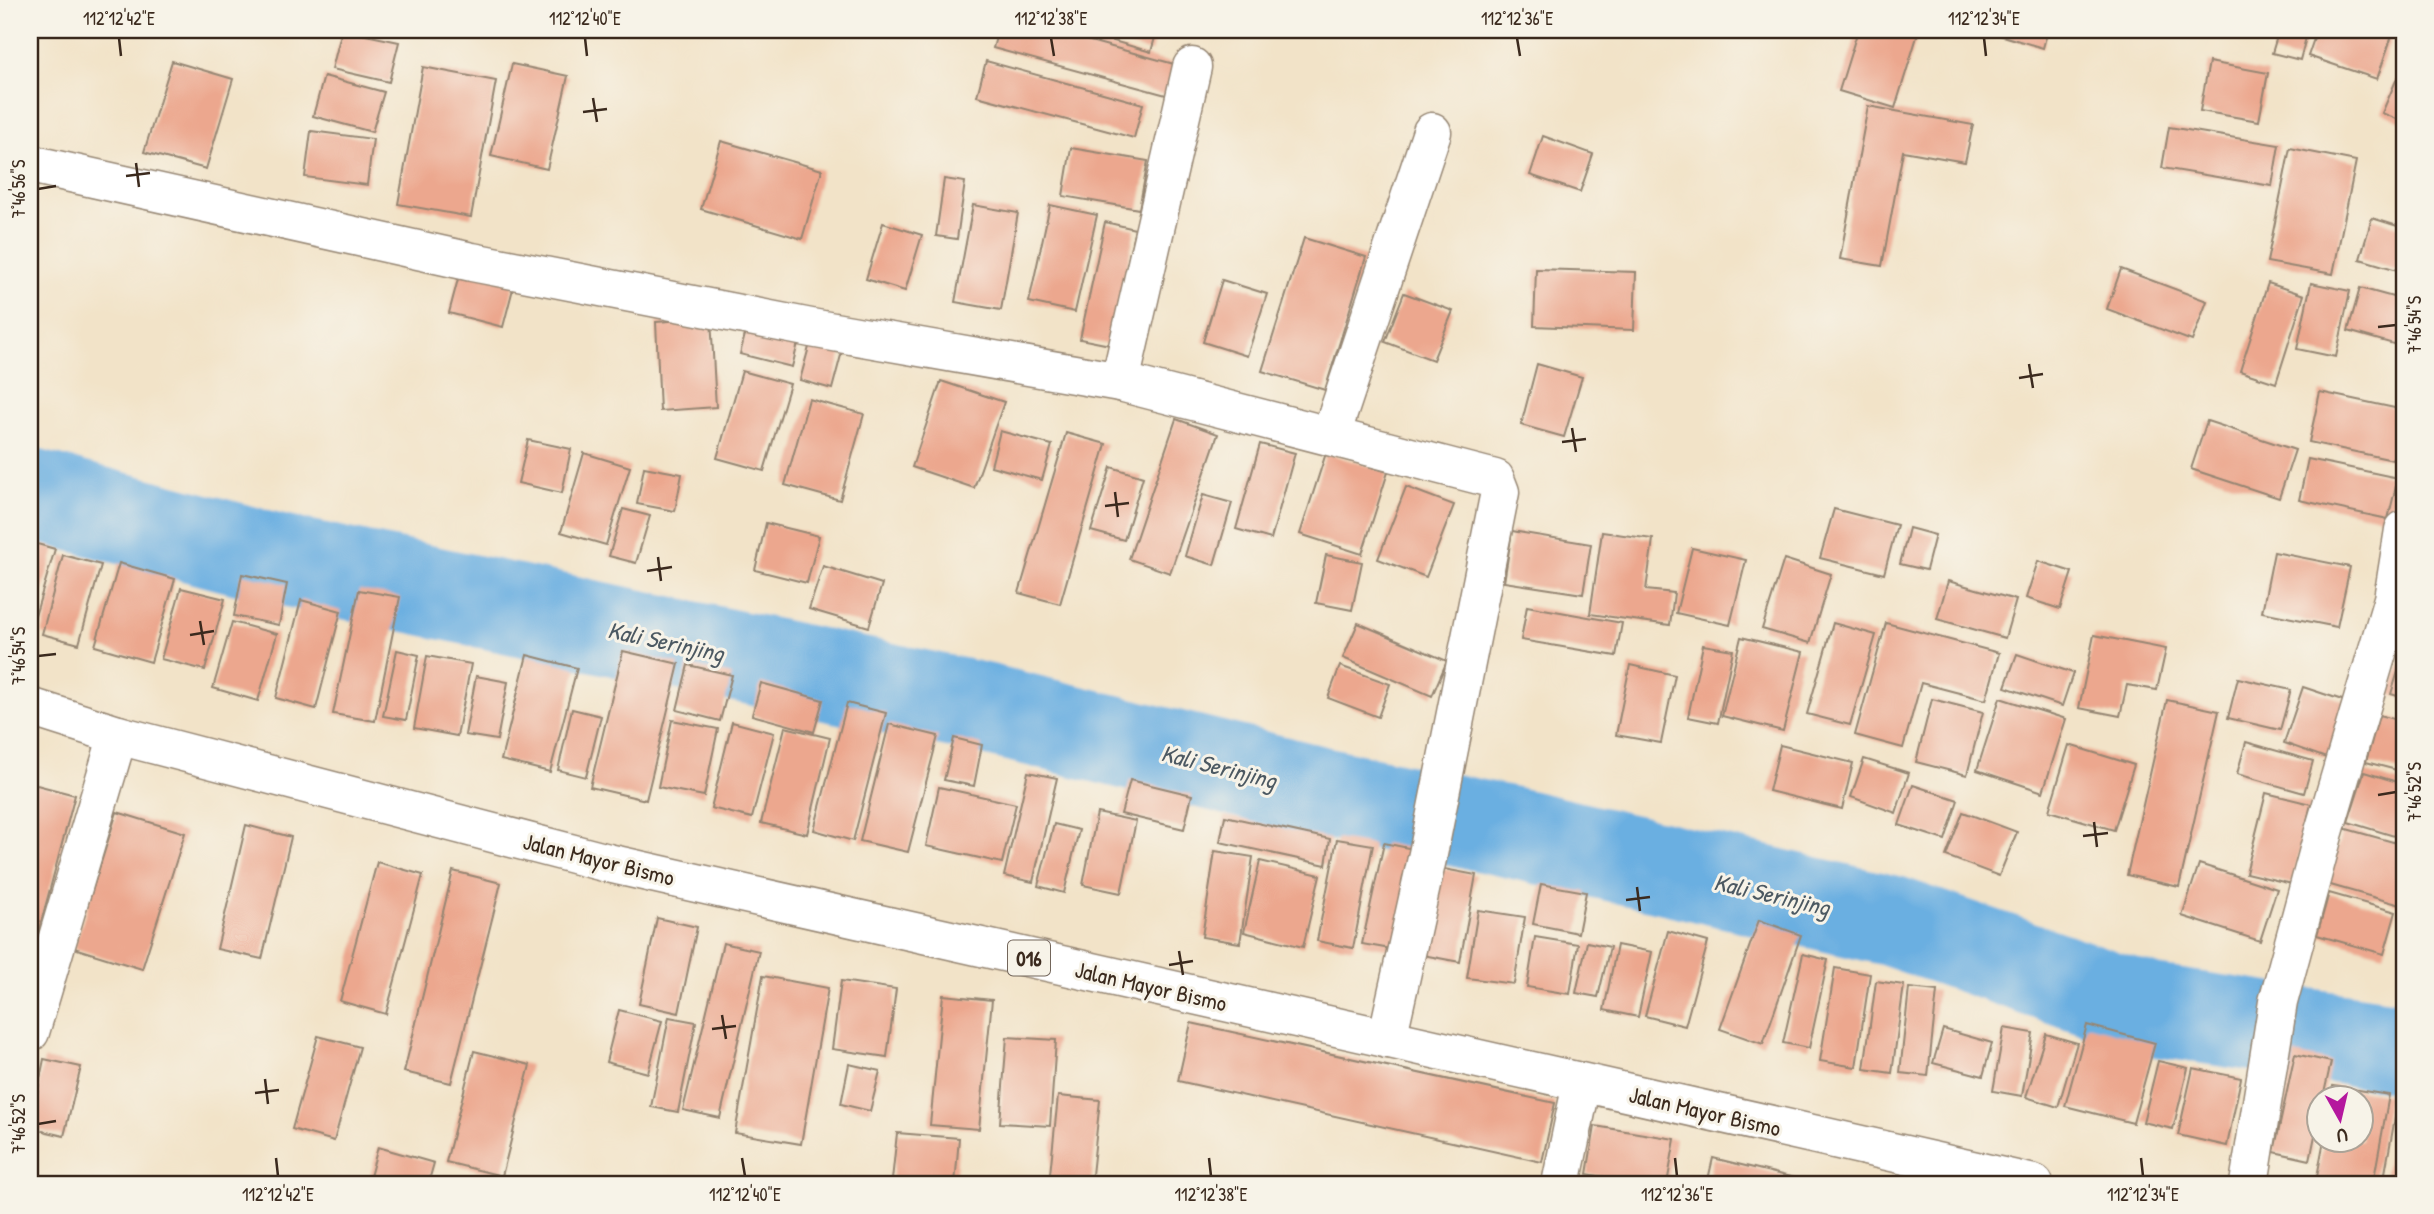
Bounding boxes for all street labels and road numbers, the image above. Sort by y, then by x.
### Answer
street label: Jalan Mayor Bismo [520,825,678,893]
road number: 016 [1008,940,1050,976]
street label: Jalan Mayor Bismo [1072,953,1230,1019]
street label: Jalan Mayor Bismo [1626,1078,1784,1144]

